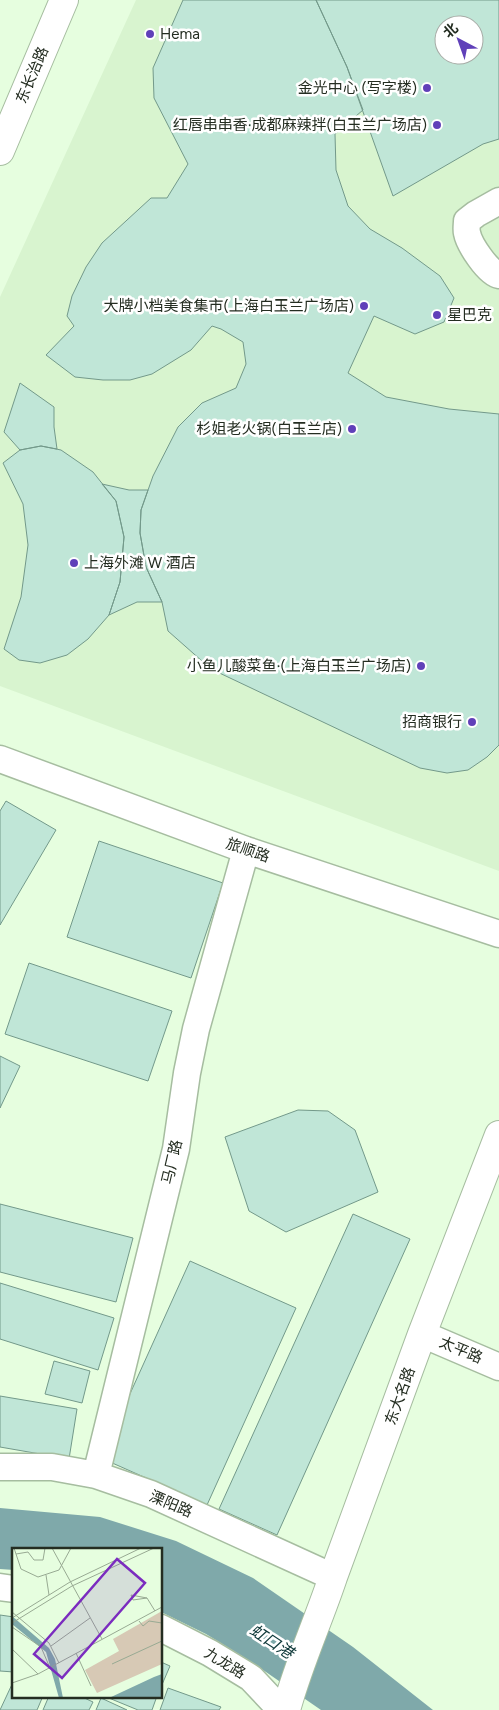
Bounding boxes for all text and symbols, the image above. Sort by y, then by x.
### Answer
north arrow [434,15,484,65]
text: 北 [440,20,462,42]
place label: Hema [160,25,200,43]
marker: Hema [144,28,156,40]
street label: 东长治路 [12,44,52,106]
place label: 金光中心 (写字楼) [298,79,417,97]
marker: 金光中心 (写字楼) [421,82,433,94]
place label: 红唇串串香·成都麻辣拌(白玉兰广场店) [173,116,427,134]
marker: 红唇串串香·成都麻辣拌(白玉兰广场店) [431,119,443,131]
place label: 大牌小档美食集市(上海白玉兰广场店) [103,297,354,315]
marker: 大牌小档美食集市(上海白玉兰广场店) [358,300,370,312]
place label: 星巴克 [447,306,492,324]
marker: 星巴克 [431,309,443,321]
place label: 杉姐老火锅(白玉兰店) [196,420,342,438]
marker: 杉姐老火锅(白玉兰店) [346,423,358,435]
place label: 上海外滩 W 酒店 [84,554,196,572]
marker: 上海外滩 W 酒店 [68,557,80,569]
place label: 小鱼儿酸菜鱼·(上海白玉兰广场店) [187,657,411,675]
marker: 小鱼儿酸菜鱼·(上海白玉兰广场店) [415,660,427,672]
place label: 招商银行 [402,713,462,731]
marker: 招商银行 [466,716,478,728]
street label: 旅顺路 [224,834,272,866]
street label: 马厂路 [158,1138,186,1186]
street label: 太平路 [437,1333,485,1367]
street label: 东大名路 [381,1365,419,1427]
street label: 溧阳路 [147,1487,195,1521]
inset map [12,1548,162,1698]
water label: 虹口港 [246,1620,299,1664]
street label: 九龙路 [201,1644,249,1682]

